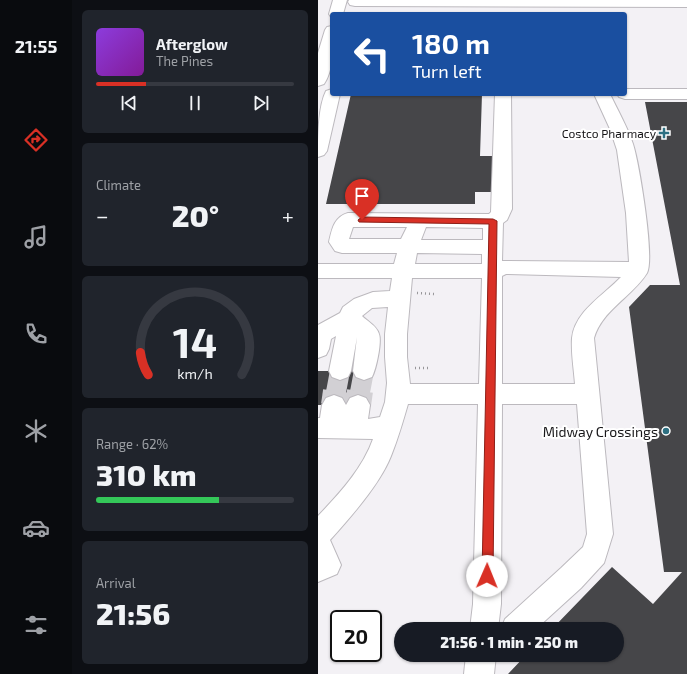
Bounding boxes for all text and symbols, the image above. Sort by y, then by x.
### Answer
text: 180 m [412,26,490,60]
icon: left [346,28,398,80]
text: 21:55 [15,35,57,57]
text: Afterglow [156,35,228,53]
text: The Pines [156,53,213,69]
text: Turn left [412,60,482,82]
icon: previous [118,92,140,114]
icon: pause [184,92,206,114]
icon: next [250,92,272,114]
icon: directions [22,126,50,154]
place label: Costco Pharmacy [562,126,657,140]
marker: Costco Pharmacy [659,128,669,138]
text: Climate [96,177,141,193]
pin [345,179,379,220]
icon: arrive [351,185,373,207]
text: 20° [172,197,219,233]
text: − [96,202,109,228]
text: + [282,202,294,228]
icon: music [22,223,50,251]
text: 14 [173,316,217,366]
icon: phone [22,320,50,348]
text: km/h [177,365,213,382]
icon: climate [22,417,50,445]
place label: Midway Crossings [543,423,658,440]
marker: Midway Crossings [661,426,671,436]
text: Range · 62% [96,436,168,452]
text: 310 km [96,456,197,492]
icon: car [22,514,50,542]
position arrow [466,555,508,597]
text: Arrival [96,575,136,591]
text: 21:56 [96,595,170,631]
speed limit sign: 20 [330,610,382,662]
icon: filters [22,611,50,639]
text: 21:56 · 1 min · 250 m [440,633,578,651]

